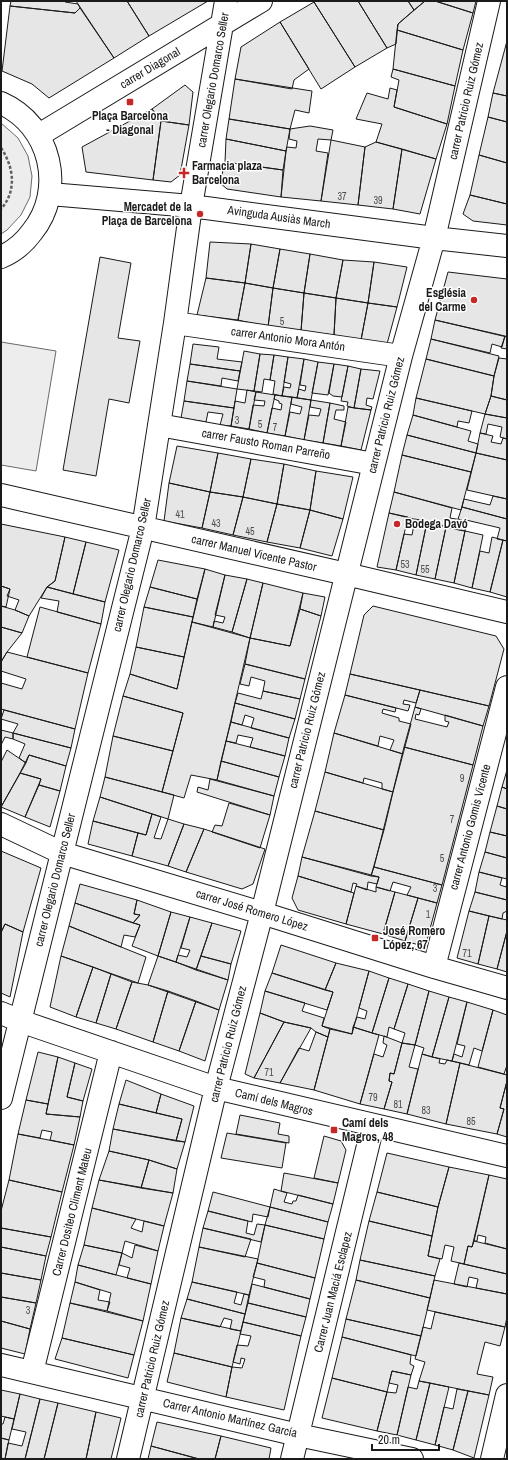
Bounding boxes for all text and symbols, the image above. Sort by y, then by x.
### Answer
street label: carrer Olegario Domarco Seller [193,11,233,149]
street label: carrer Patricio Ruiz Gómez [445,41,487,161]
street label: carrer Diagonal [117,44,183,92]
marker: Plaça Barcelona - Diagonal [125,97,135,107]
place label: Plaça Barcelona - Diagonal [92,108,169,138]
place label: Farmacia plaza Barcelona [192,158,263,188]
marker: Farmacia plaza Barcelona [179,168,189,178]
house number: 37 [337,190,347,203]
house number: 39 [373,194,383,207]
place label: Mercadet de la Plaça de Barcelona [102,199,193,229]
street label: Avinguda Ausiàs March [226,202,331,232]
marker: Mercadet de la Plaça de Barcelona [195,209,205,219]
place label: Església del Carme [418,285,467,315]
marker: Església del Carme [469,295,479,305]
house number: 5 [280,315,285,328]
street label: carrer Antonio Mora Antón [230,323,346,355]
street label: carrer Patricio Ruiz Gómez [364,355,408,475]
house number: 3 [235,414,240,427]
house number: 5 [258,418,263,431]
house number: 7 [273,421,278,434]
street label: carrer Fausto Roman Parreño [200,425,332,463]
street label: carrer Olegario Domarco Seller [109,496,155,633]
house number: 41 [175,508,185,521]
place label: Bodega Davó [405,516,468,532]
house number: 43 [211,517,221,530]
marker: Bodega Davó [392,519,402,529]
house number: 45 [245,525,255,538]
street label: carrer Manuel Vicente Pastor [190,531,319,575]
house number: 53 [400,558,410,571]
house number: 55 [420,563,430,576]
street label: carrer Patricio Ruiz Gómez [285,670,329,790]
street label: carrer Antonio Gomis Vicente [446,762,494,892]
house number: 9 [460,772,465,785]
street label: carrer Olegario Domarco Seller [31,811,79,948]
house number: 7 [450,813,455,826]
house number: 5 [440,852,445,865]
house number: 3 [433,882,438,895]
street label: carrer José Romero López [194,885,310,935]
house number: 1 [426,908,431,921]
place label: José Romero López, 67 [383,923,445,953]
marker: José Romero López, 67 [370,933,380,943]
house number: 71 [462,947,472,960]
street label: carrer Patricio Ruiz Gómez [206,984,250,1104]
house number: 71 [264,1066,274,1079]
street label: Camí dels Magros [233,1085,315,1119]
house number: 79 [368,1091,378,1104]
house number: 81 [393,1098,403,1111]
house number: 83 [421,1104,431,1117]
place label: Camí dels Magros, 48 [342,1115,394,1145]
house number: 85 [466,1115,476,1128]
marker: Camí dels Magros, 48 [329,1125,339,1135]
street label: Carrer Dositeo Climent Mateu [48,1146,96,1278]
street label: Carrer Juan Maciá Esclapez [310,1230,356,1354]
street label: carrer Patricio Ruiz Gómez [131,1299,173,1419]
house number: 3 [26,1304,31,1317]
street label: Carrer Antonio Martínez García [161,1395,299,1441]
scale bar [372,1426,439,1452]
text: 20 m [378,1432,400,1448]

